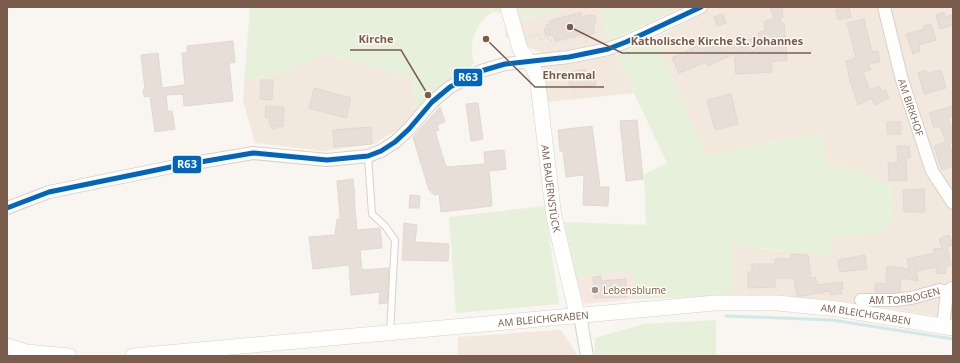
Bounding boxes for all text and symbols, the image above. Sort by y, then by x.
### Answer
callout: Kirche [350,27,401,50]
callout: Katholische Kirche St. Johannes [622,30,811,53]
text: Kirche [358,31,394,46]
text: Katholische Kirche St. Johannes [631,33,804,48]
callout: Ehrenmal [535,64,604,87]
text: Ehrenmal [543,67,595,82]
line badge: R63 [453,68,483,87]
text: R63 [458,69,478,84]
street label: AM BIRKHOF [895,77,927,138]
street label: AM BAUERNSTÜCK [538,144,565,234]
line badge: R63 [172,155,202,174]
text: R63 [177,156,197,171]
place label: Lebensblume [603,283,667,297]
street label: AM TORBOGEN [869,283,942,307]
marker: Lebensblume [590,285,600,295]
street label: AM BLEICHGRABEN [820,300,912,328]
street label: AM BLEICHGRABEN [497,308,589,330]

